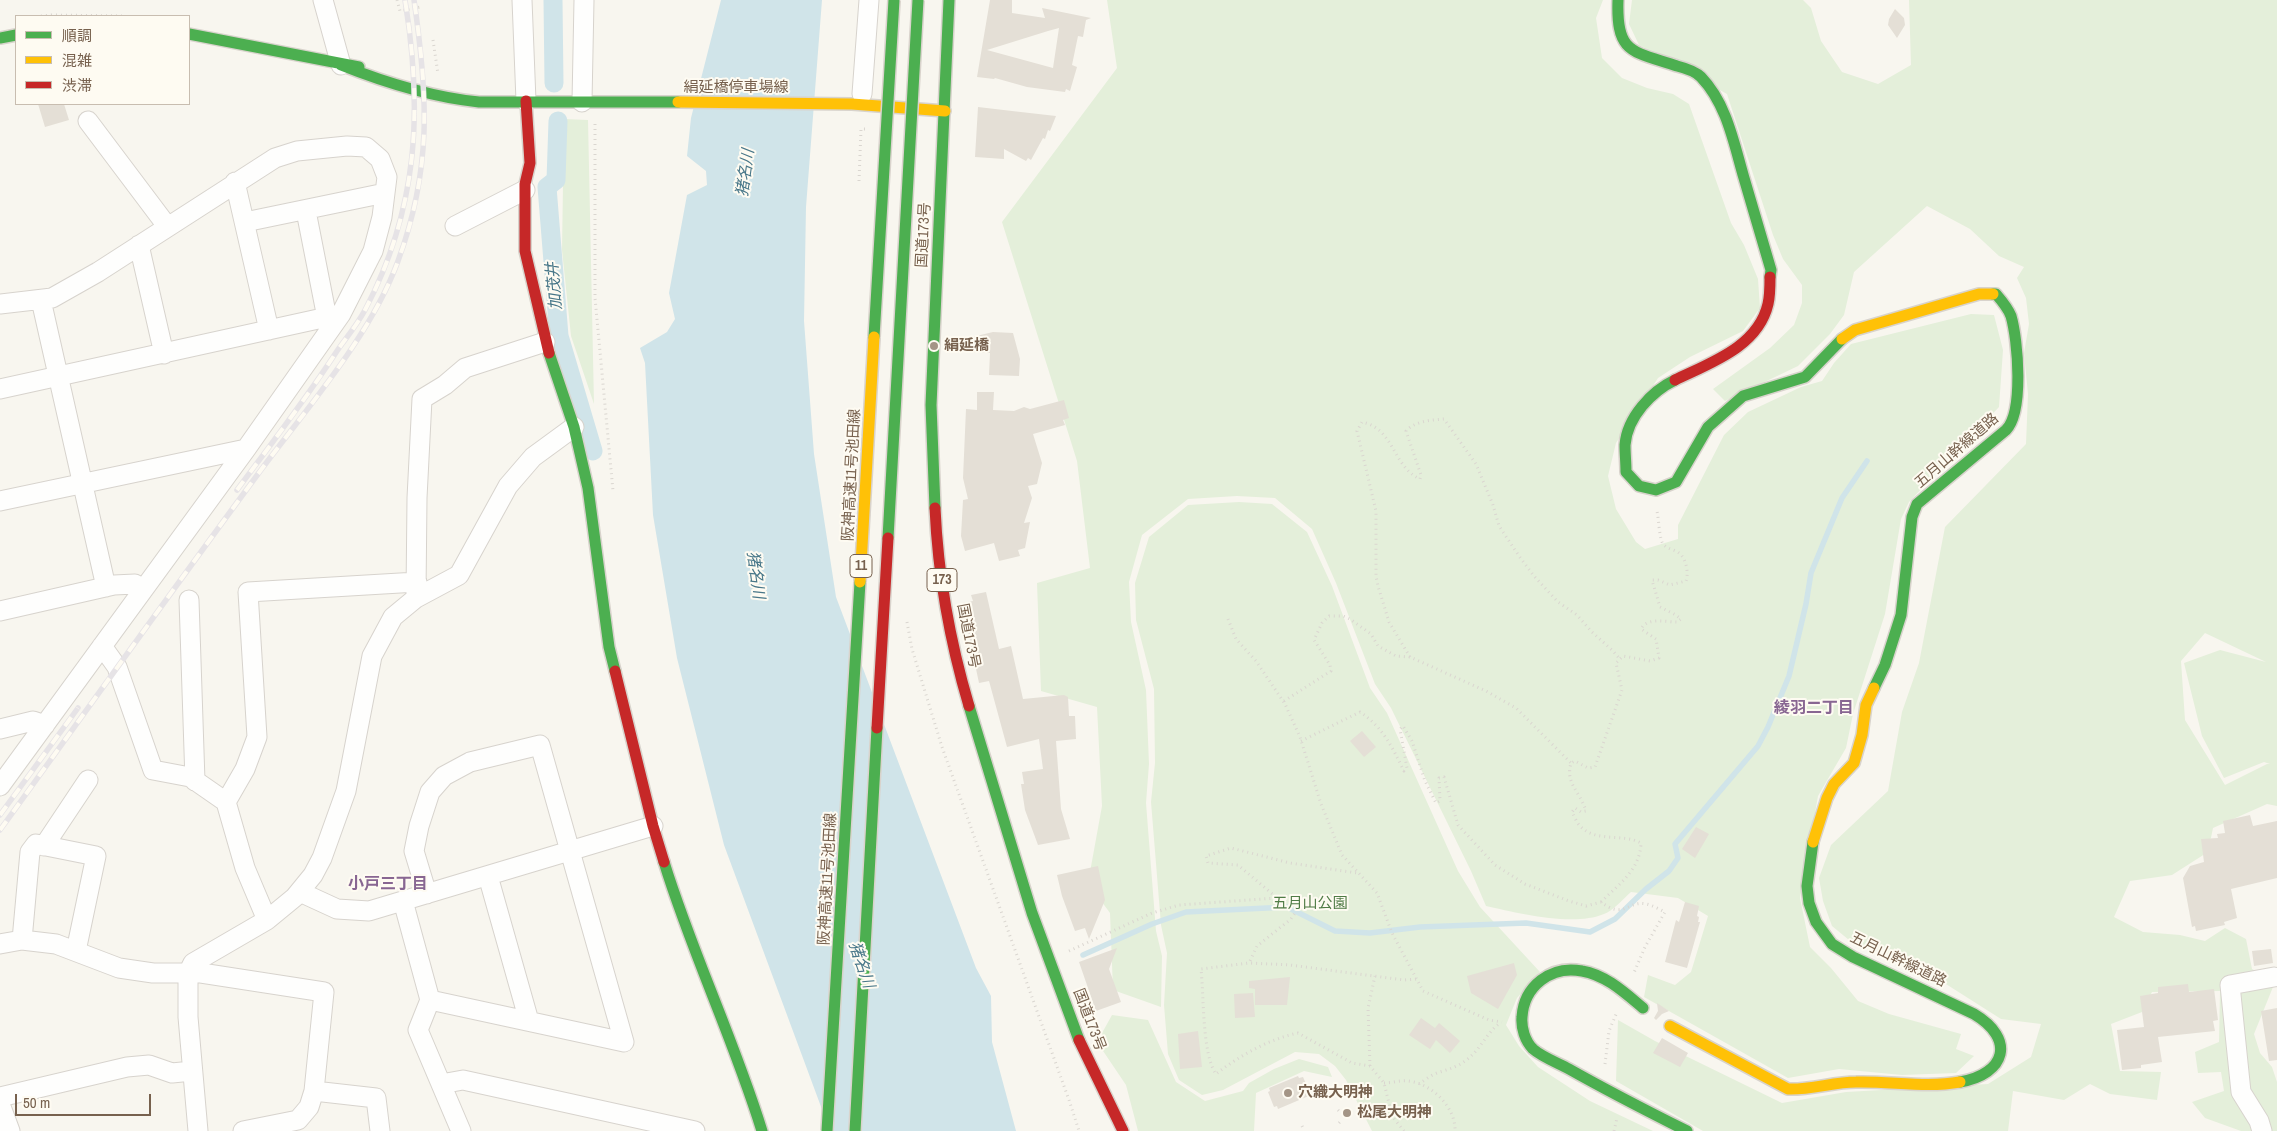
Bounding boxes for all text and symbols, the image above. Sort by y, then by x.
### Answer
legend [15,15,190,105]
text: 順調 [62,25,92,46]
text: 混雑 [62,50,92,71]
text: 渋滞 [62,75,92,96]
street label: 絹延橋停車場線 [684,79,788,97]
water label: 猪名川 [733,148,759,198]
street label: 国道173号 [913,202,935,268]
water label: 加茂井 [543,261,567,311]
place label: 絹延橋 [944,337,989,355]
marker: 絹延橋 [928,340,940,352]
street label: 阪神高速11号池田線 [840,408,864,542]
street label: 五月山幹線道路 [1911,410,2003,492]
water label: 猪名川 [742,550,768,600]
road number: 11 [850,554,872,578]
road number: 173 [927,568,957,592]
street label: 国道173号 [953,602,983,670]
district label: 綾羽二丁目 [1774,699,1854,719]
street label: 阪神高速11号池田線 [816,812,840,946]
district label: 小戸三丁目 [348,875,428,895]
park label: 五月山公園 [1273,895,1347,913]
street label: 五月山幹線道路 [1847,929,1949,991]
water label: 猪名川 [844,939,878,991]
street label: 国道173号 [1069,986,1109,1054]
scale bar [18,1084,154,1116]
place label: 穴織大明神 [1298,1084,1373,1102]
marker: 穴織大明神 [1282,1087,1294,1099]
text: 50 m [23,1092,50,1113]
place label: 松尾大明神 [1357,1104,1432,1122]
marker: 松尾大明神 [1341,1107,1353,1119]

